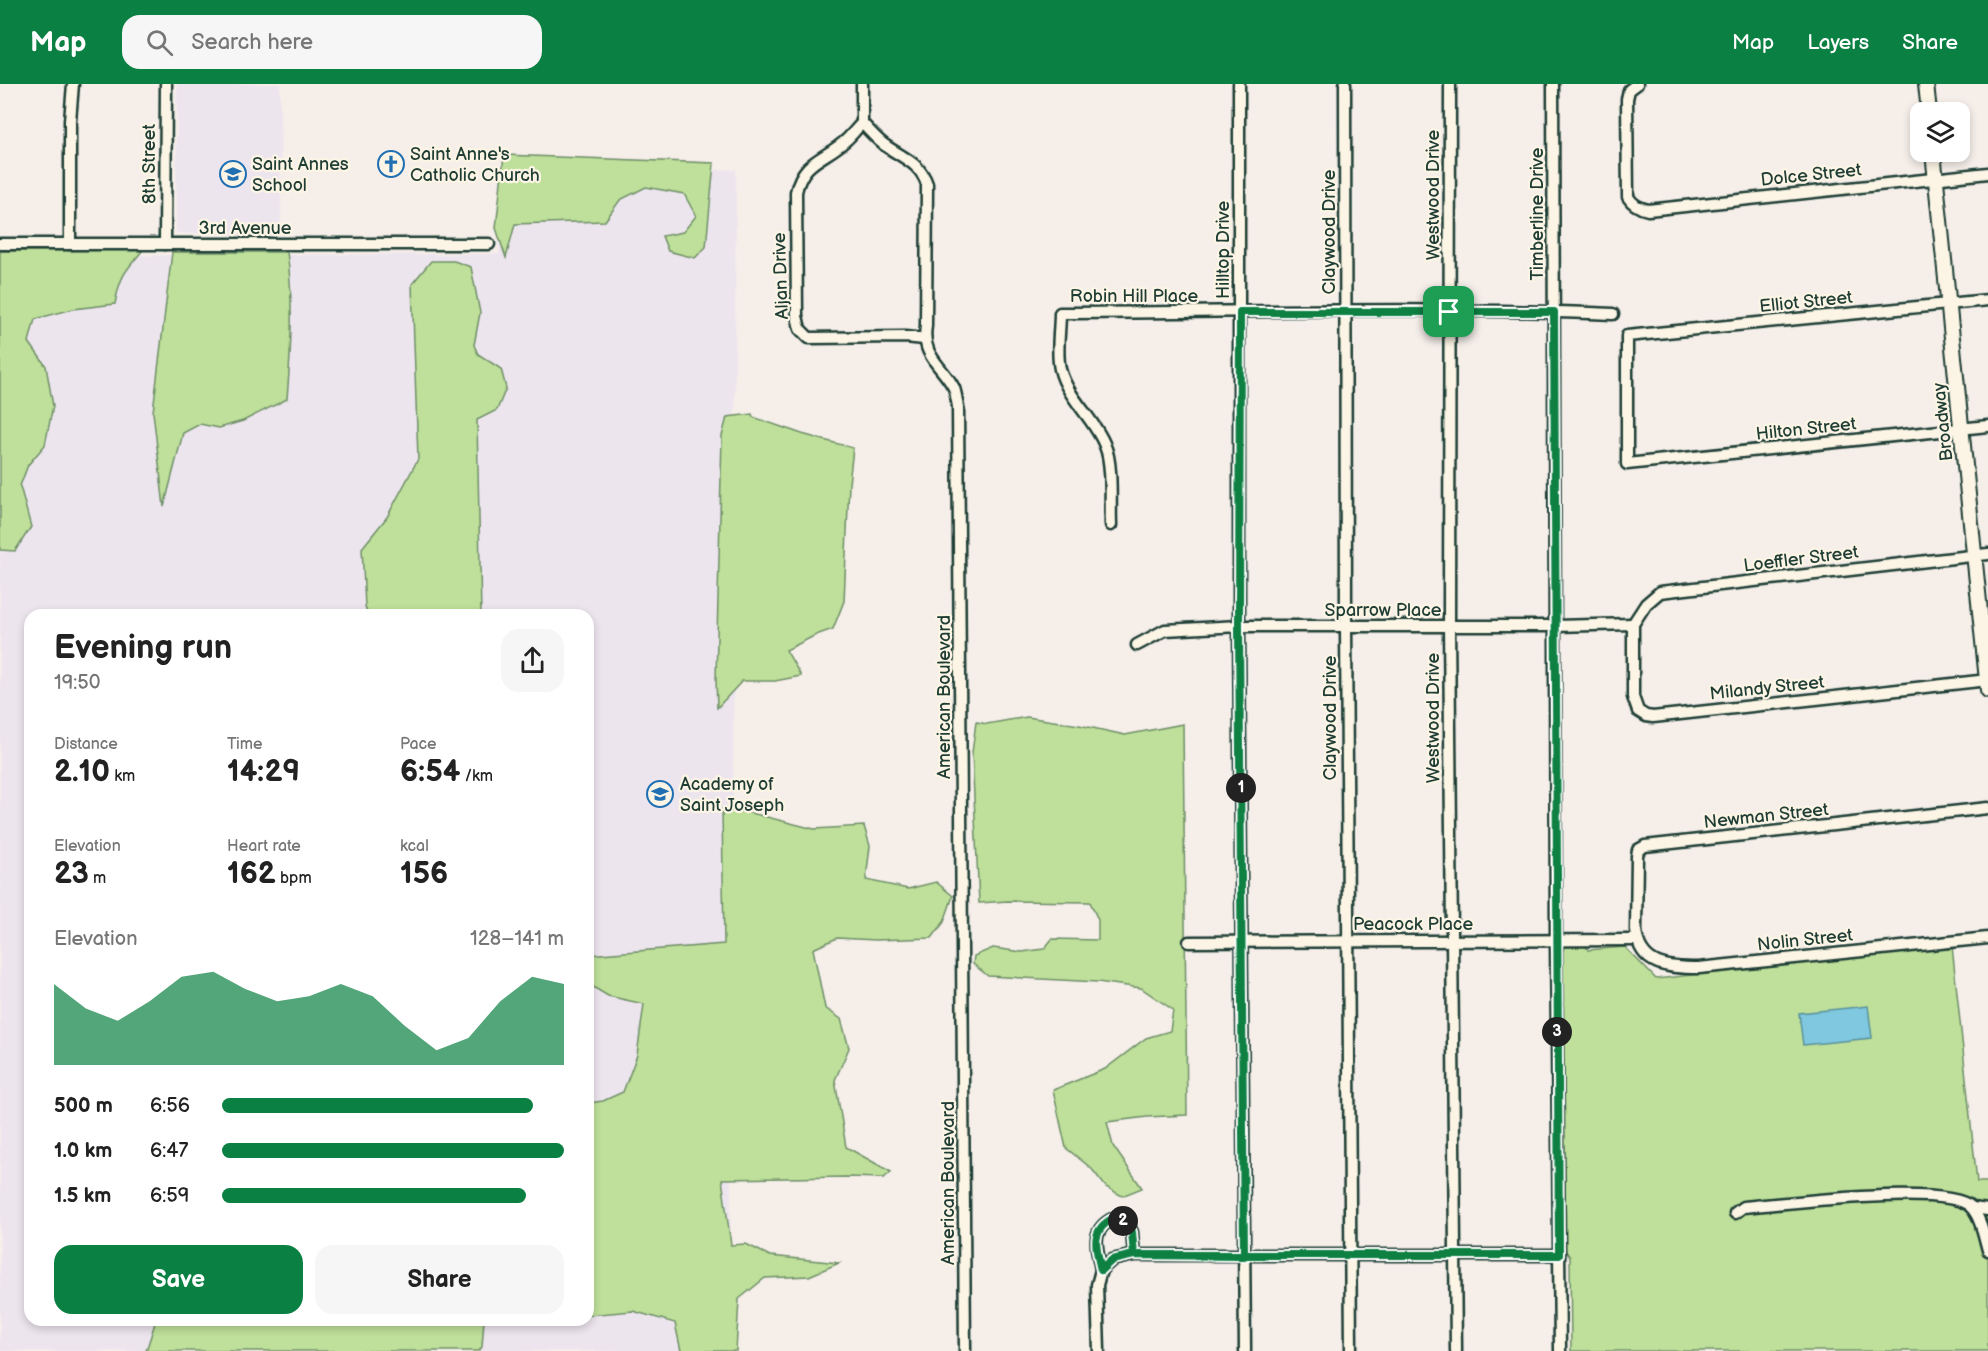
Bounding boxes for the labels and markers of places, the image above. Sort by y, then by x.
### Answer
place label: Saint Anne's Catholic Church [410,144,540,186]
church icon: Saint Anne's Catholic Church [376,149,406,179]
place label: Saint Annes School [252,154,349,196]
school or university icon: Saint Annes School [218,159,248,189]
pin [1423,286,1474,337]
pin: 1 [1226,773,1256,803]
place label: Academy of Saint Joseph [680,774,784,816]
school or university icon: Academy of Saint Joseph [645,779,675,809]
pin: 3 [1542,1017,1572,1047]
pin: 2 [1108,1206,1138,1236]

